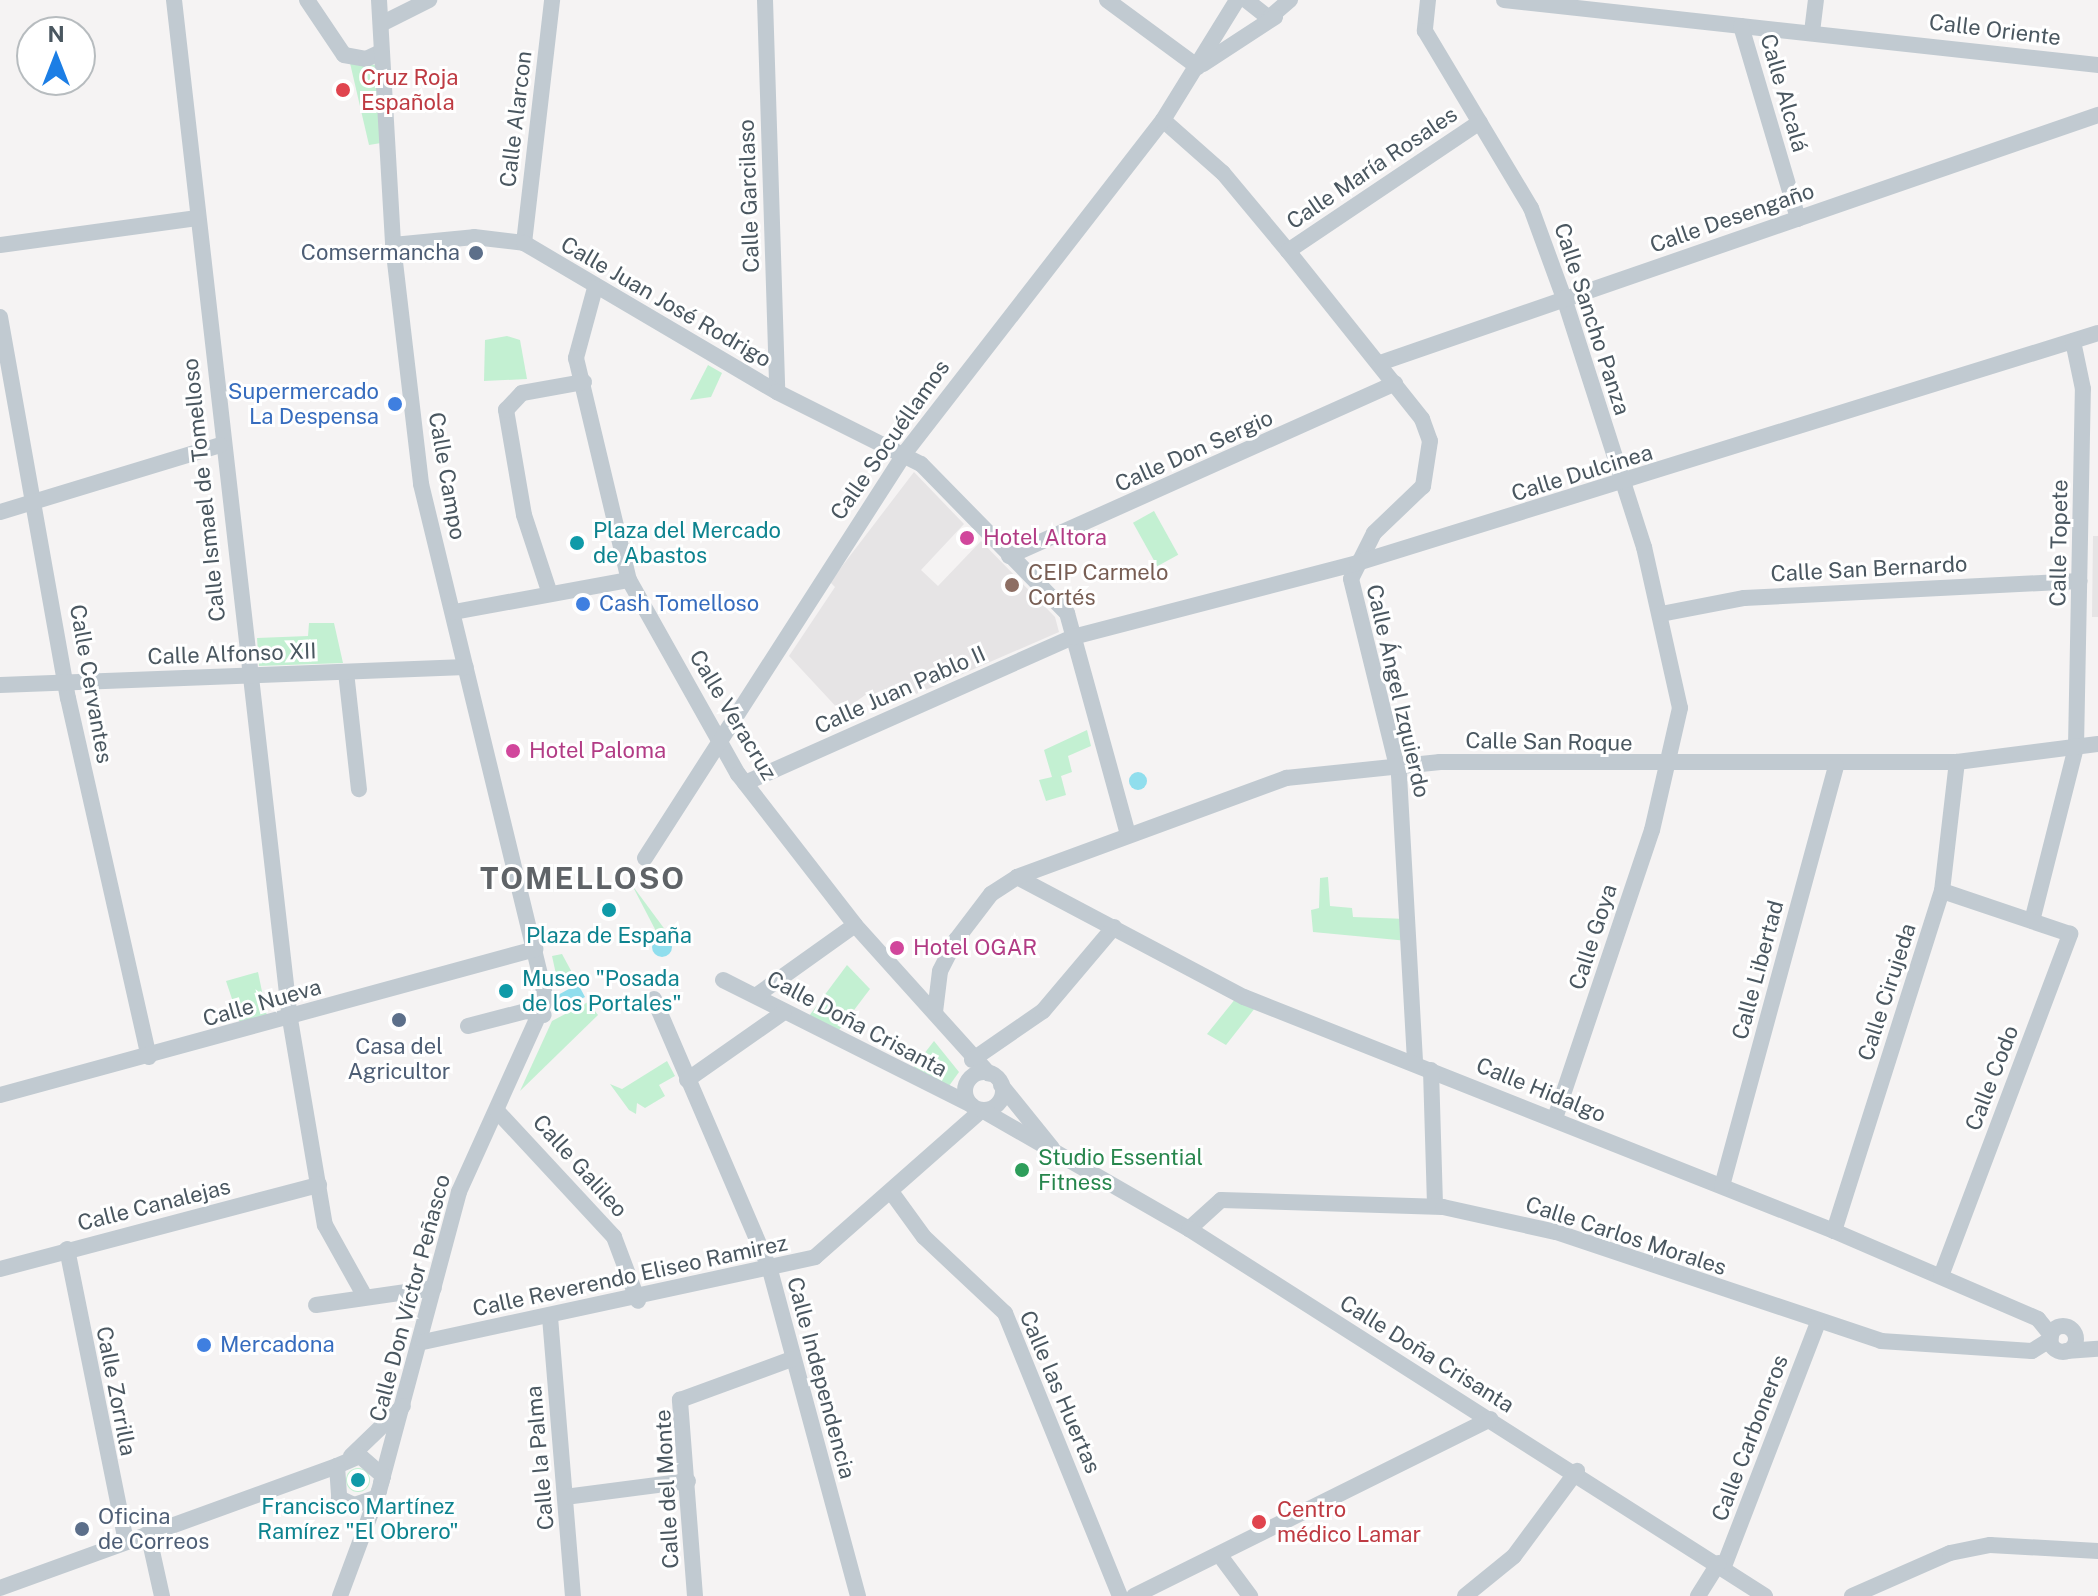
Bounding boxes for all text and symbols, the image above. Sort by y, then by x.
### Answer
street label: Calle Oriente [1927,9,2063,51]
north arrow [16,16,96,96]
text: N [47,21,65,47]
street label: Calle Alcalá [1755,31,1813,155]
street label: Calle Alarcon [495,49,537,189]
place label: Cruz Roja Española [361,64,458,116]
marker: Cruz Roja Española [332,79,354,101]
street label: Calle María Rosales [1282,101,1462,235]
street label: Calle Garcilaso [733,119,765,273]
street label: Calle Desengaño [1646,178,1818,258]
street label: Calle Sancho Panza [1548,219,1636,419]
street label: Calle Juan José Rodrigo [556,231,776,373]
place label: Comsermancha [301,240,460,266]
marker: Comsermancha [467,244,485,262]
street label: Calle Socuéllamos [825,355,955,525]
street label: Calle Ismael de Tomelloso [177,357,231,623]
place label: Supermercado La Despensa [228,378,379,430]
marker: Supermercado La Despensa [386,395,404,413]
street label: Calle Don Sergio [1111,404,1277,498]
street label: Calle Campo [423,410,471,542]
street label: Calle Dulcinea [1508,439,1656,507]
street label: Calle Topete [2045,479,2073,607]
place label: Plaza del Mercado de Abastos [593,517,781,568]
place label: Hotel Altora [983,525,1107,551]
marker: Hotel Altora [958,529,976,547]
marker: Plaza del Mercado de Abastos [568,534,586,552]
street label: Calle San Bernardo [1770,551,1968,587]
place label: CEIP Carmelo Cortés [1028,559,1168,610]
marker: CEIP Carmelo Cortés [1003,576,1021,594]
street label: Calle Ángel Izquierdo [1361,582,1435,800]
place label: Cash Tomelloso [599,591,759,617]
marker: Cash Tomelloso [574,595,592,613]
street label: Calle Cervantes [64,602,118,766]
street label: Calle Alfonso XII [147,638,317,670]
street label: Calle Juan Pablo II [810,640,990,740]
street label: Calle Veracruz [684,645,782,785]
street label: Calle San Roque [1465,727,1633,757]
place label: Hotel Paloma [529,738,666,764]
marker: Hotel Paloma [504,742,522,760]
district label: TOMELLOSO [480,860,686,896]
street label: Calle Goya [1564,881,1622,993]
street label: Calle Libertad [1727,897,1789,1043]
marker: Plaza de España [600,901,618,919]
street label: Calle Cirujeda [1852,920,1922,1064]
place label: Plaza de España [526,923,692,949]
place label: Hotel OGAR [913,935,1037,961]
marker: Hotel OGAR [888,939,906,957]
place label: Museo "Posada de los Portales" [522,965,682,1016]
street label: Calle Doña Crisanta [762,965,952,1083]
street label: Calle Nueva [200,973,324,1033]
marker: Museo "Posada de los Portales" [497,982,515,1000]
marker: Casa del Agricultor [390,1011,408,1029]
street label: Calle Codo [1960,1022,2024,1134]
place label: Casa del Agricultor [348,1033,450,1084]
street label: Calle Hidalgo [1472,1052,1610,1128]
street label: Calle Galileo [527,1109,633,1223]
place label: Studio Essential Fitness [1038,1144,1203,1196]
marker: Studio Essential Fitness [1013,1161,1031,1179]
street label: Calle Don Víctor Peñasco [364,1171,456,1425]
street label: Calle Canalejas [75,1173,233,1237]
street label: Calle Carlos Morales [1522,1191,1730,1281]
street label: Calle Reverendo Eliseo Ramirez [470,1230,790,1322]
street label: Calle Independencia [781,1274,861,1482]
street label: Calle Doña Crisanta [1335,1290,1519,1418]
street label: Calle las Huertas [1014,1307,1106,1477]
street label: Calle Zorrilla [91,1324,141,1458]
place label: Mercadona [220,1332,335,1358]
marker: Mercadona [195,1336,213,1354]
street label: Calle Carboneros [1706,1351,1794,1525]
street label: Calle la Palma [521,1385,559,1531]
street label: Calle del Monte [650,1409,684,1569]
marker: Francisco Martínez Ramírez "El Obrero" [349,1471,367,1489]
place label: Francisco Martínez Ramírez "El Obrero" [257,1493,459,1544]
place label: Centro médico Lamar [1277,1496,1421,1548]
place label: Oficina de Correos [98,1503,209,1554]
marker: Centro médico Lamar [1248,1511,1270,1533]
marker: Oficina de Correos [73,1520,91,1538]

